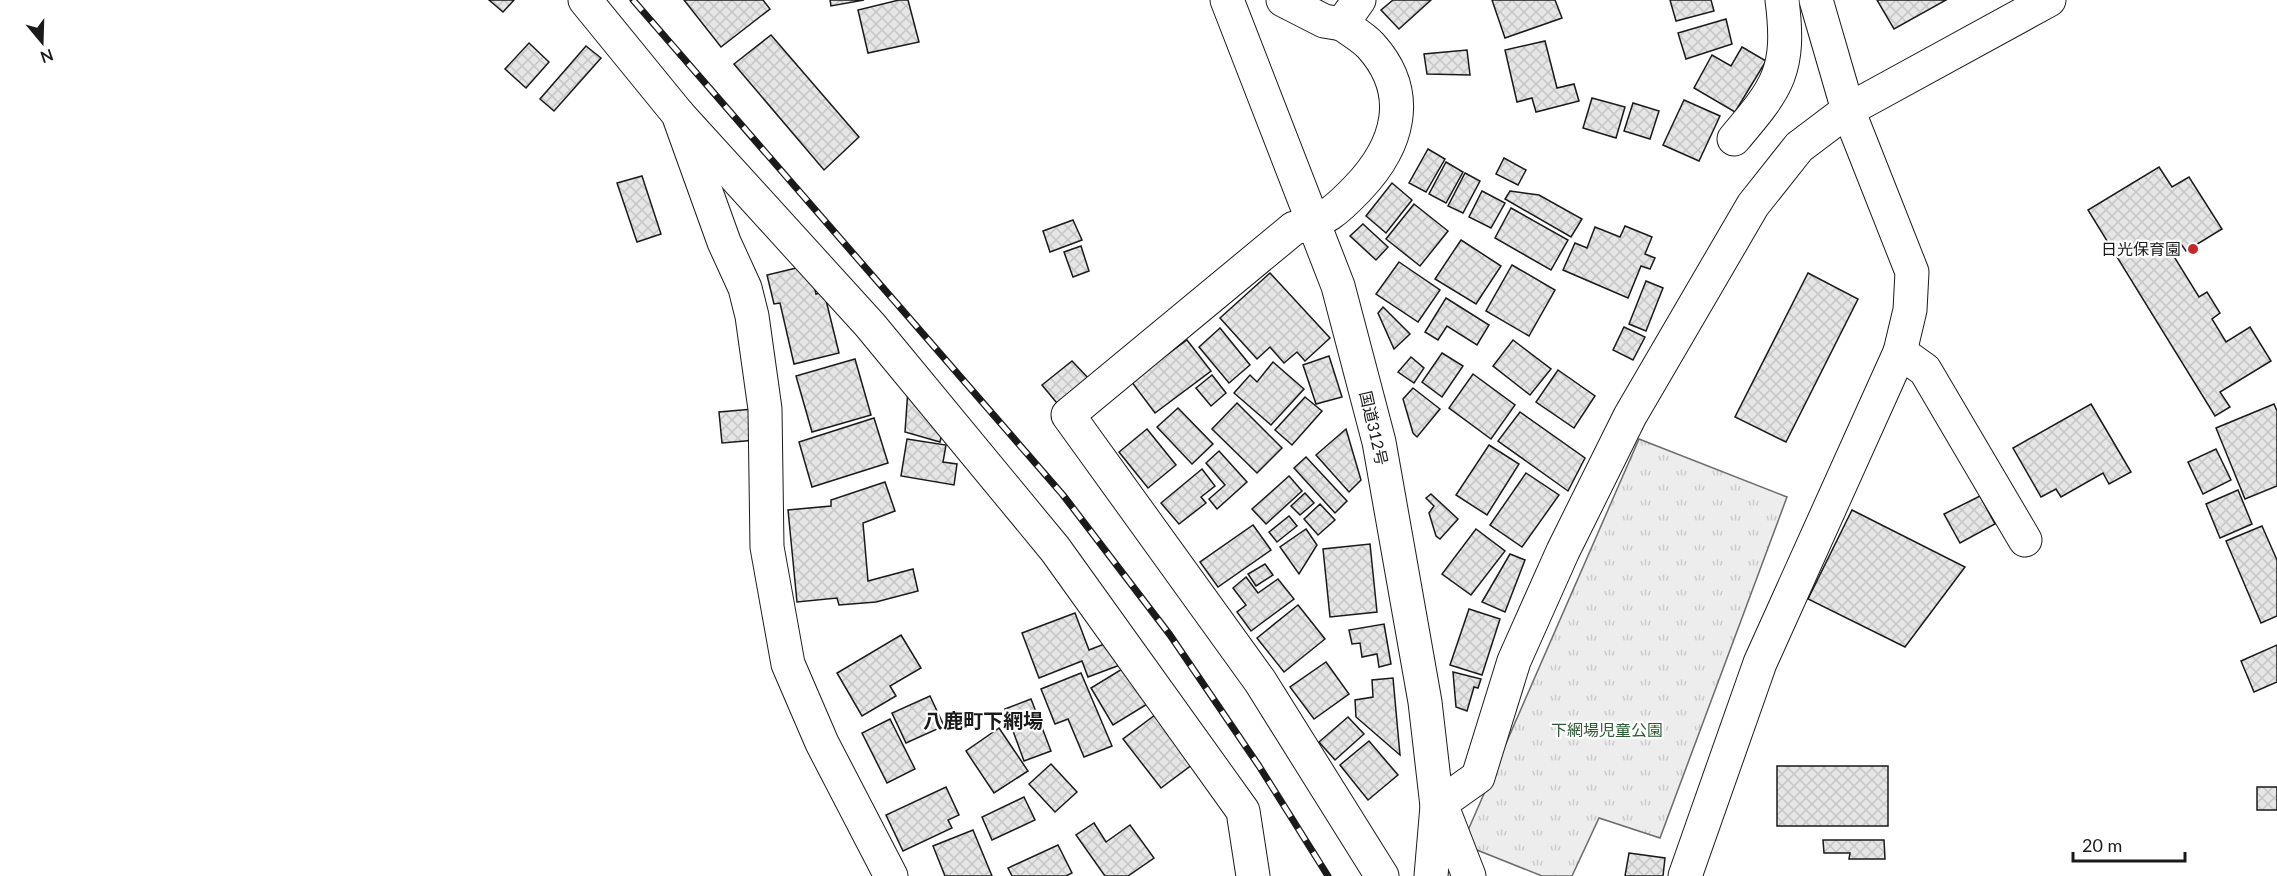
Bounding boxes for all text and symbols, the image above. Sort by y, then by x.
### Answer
north arrow [12,12,72,72]
text: N [38,46,56,68]
place label: 日光保育園 [2101,239,2181,258]
marker: 日光保育園 [2186,242,2200,256]
street label: 国道312号 [1357,389,1392,467]
district label: 八鹿町下網場 [923,708,1043,732]
park label: 下網場児童公園 [1551,720,1663,739]
scale bar [2073,825,2186,863]
text: 20 m [2082,834,2122,856]

